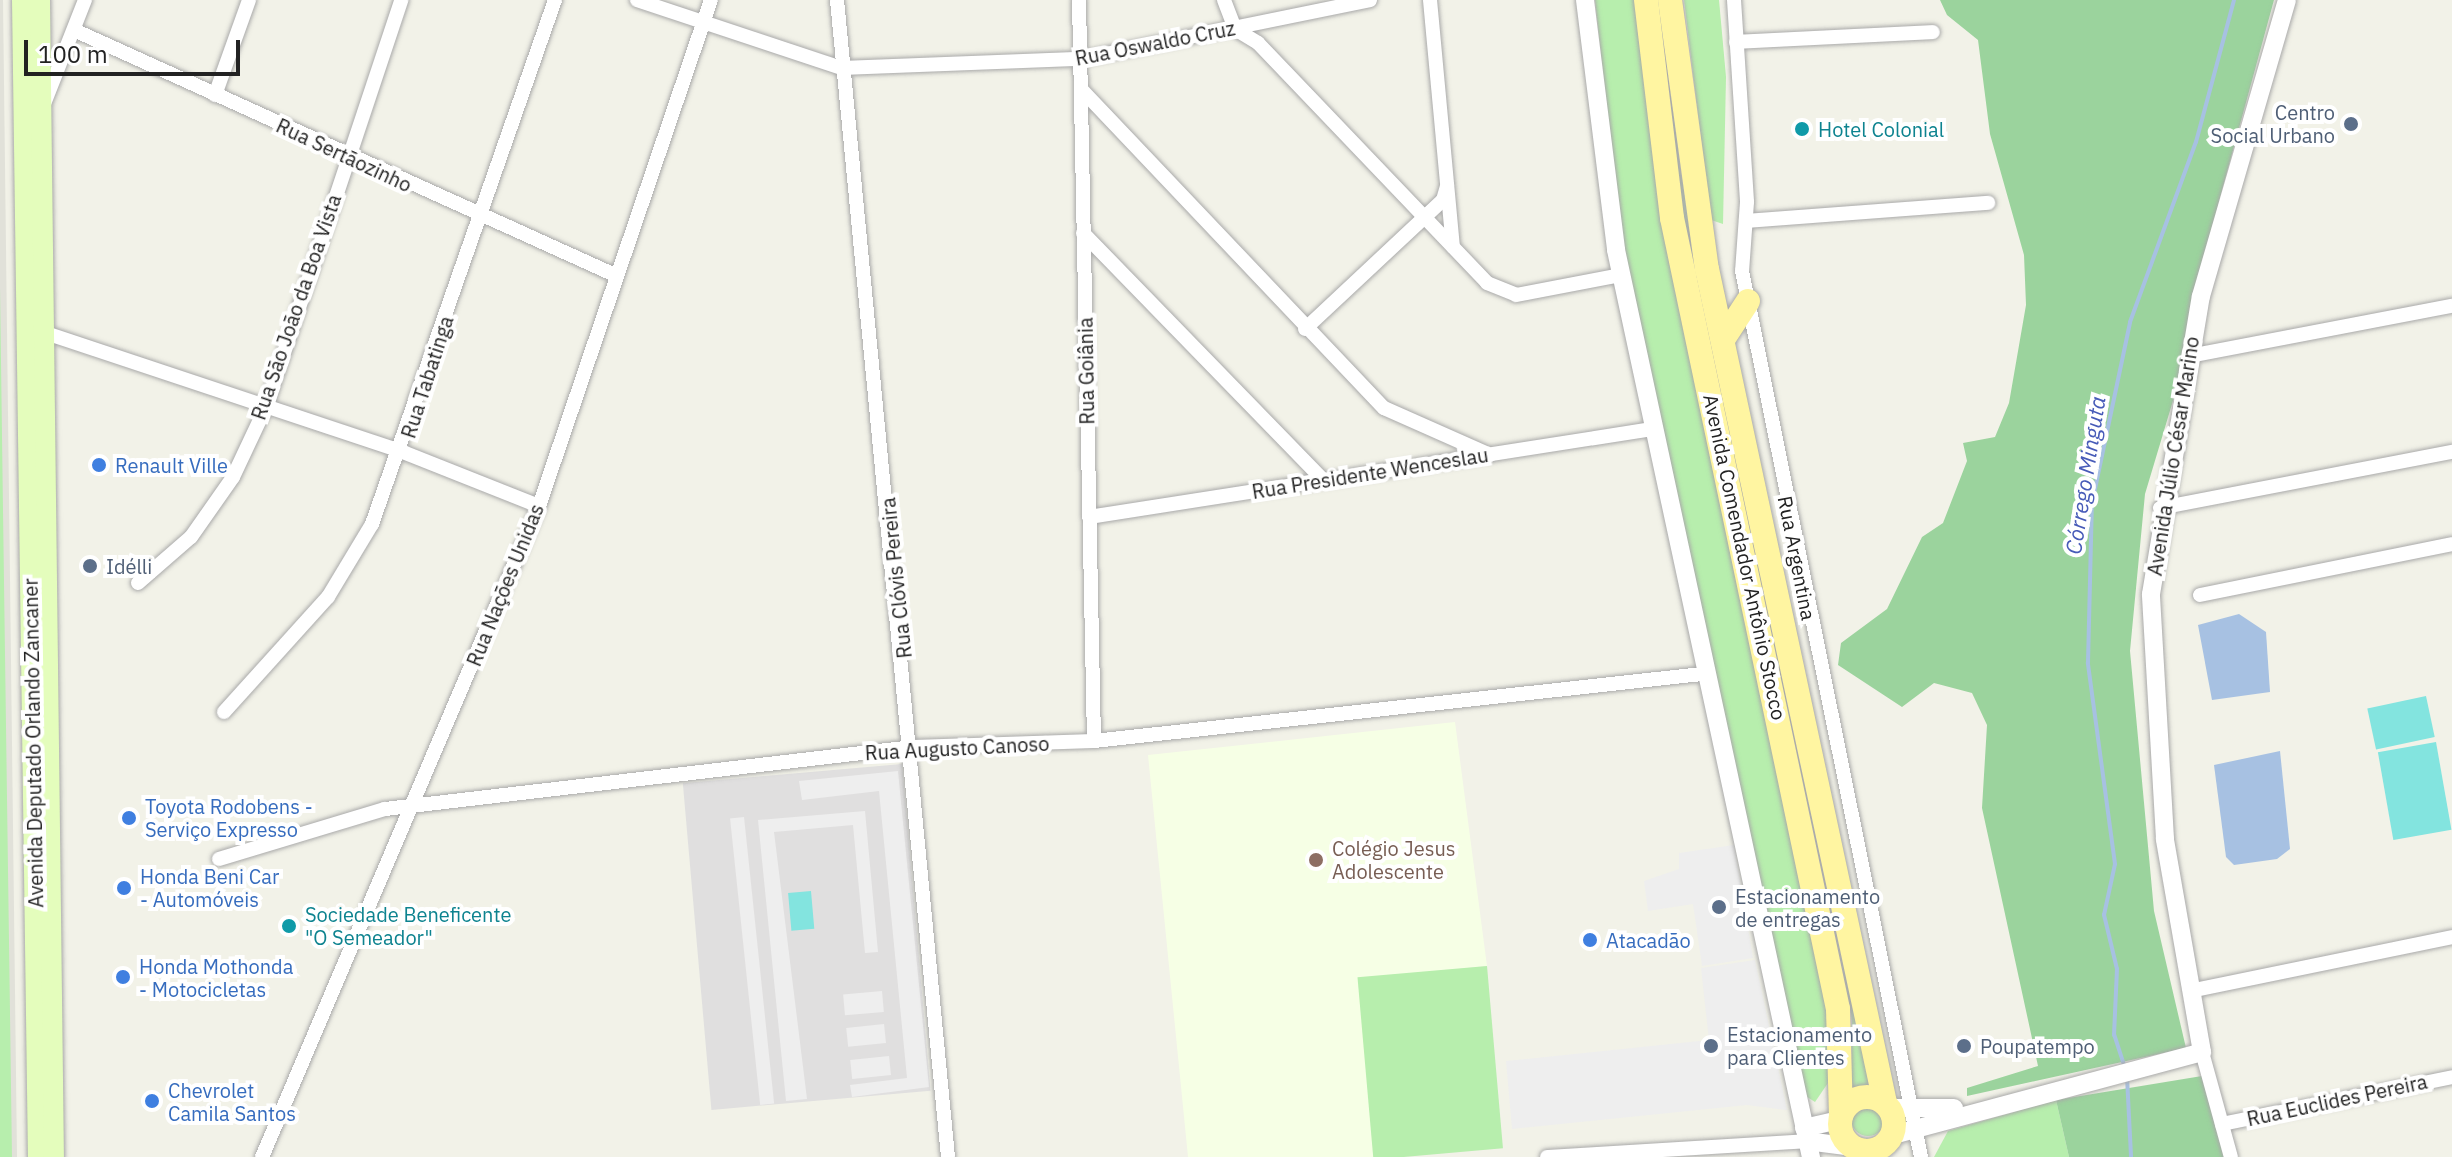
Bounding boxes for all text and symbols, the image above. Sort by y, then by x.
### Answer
street label: Rua Oswaldo Cruz [1073,16,1237,70]
scale bar [28,24,244,74]
text: 100 m [38,38,108,70]
place label: Centro Social Urbano [2211,100,2335,147]
street label: Rua Sertãozinho [273,113,415,197]
marker: Centro Social Urbano [2342,115,2360,133]
place label: Hotel Colonial [1818,117,1944,141]
marker: Hotel Colonial [1793,120,1811,138]
street label: Rua São João da Boa Vista [246,191,346,423]
street label: Rua Tabatinga [396,313,458,441]
street label: Rua Goiânia [1073,317,1099,425]
street label: Avenida Júlio César Marino [2142,335,2204,577]
street label: Avenida Comendador Antônio Stocco [1699,392,1791,722]
water label: Córrego Minguta [2059,394,2111,556]
street label: Rua Presidente Wenceslau [1250,442,1490,504]
place label: Renault Ville [115,453,228,477]
marker: Renault Ville [90,456,108,474]
street label: Rua Argentina [1773,494,1821,622]
street label: Rua Clóvis Pereira [876,496,916,660]
street label: Rua Nações Unidas [461,500,549,670]
place label: Idélli [106,554,152,578]
marker: Idélli [81,557,99,575]
street label: Avenida Deputado Orlando Zancaner [18,578,48,908]
street label: Rua Augusto Canoso [864,731,1050,765]
place label: Toyota Rodobens - Serviço Expresso [145,794,313,841]
marker: Toyota Rodobens - Serviço Expresso [120,809,138,827]
place label: Colégio Jesus Adolescente [1332,836,1456,883]
marker: Colégio Jesus Adolescente [1307,851,1325,869]
place label: Honda Beni Car - Automóveis [140,864,279,911]
marker: Honda Beni Car - Automóveis [115,879,133,897]
place label: Estacionamento de entregas [1735,884,1880,931]
marker: Estacionamento de entregas [1710,898,1728,916]
place label: Sociedade Beneficente "O Semeador" [305,902,511,949]
marker: Sociedade Beneficente "O Semeador" [280,917,298,935]
place label: Atacadão [1606,928,1691,952]
marker: Atacadão [1581,931,1599,949]
place label: Honda Mothonda - Motocicletas [139,954,293,1001]
marker: Honda Mothonda - Motocicletas [114,968,132,986]
place label: Estacionamento para Clientes [1727,1022,1872,1069]
place label: Poupatempo [1980,1034,2095,1058]
marker: Estacionamento para Clientes [1702,1037,1720,1055]
marker: Poupatempo [1955,1037,1973,1055]
street label: Rua Euclides Pereira [2245,1069,2429,1131]
place label: Chevrolet Camila Santos [168,1078,296,1125]
marker: Chevrolet Camila Santos [143,1092,161,1110]

